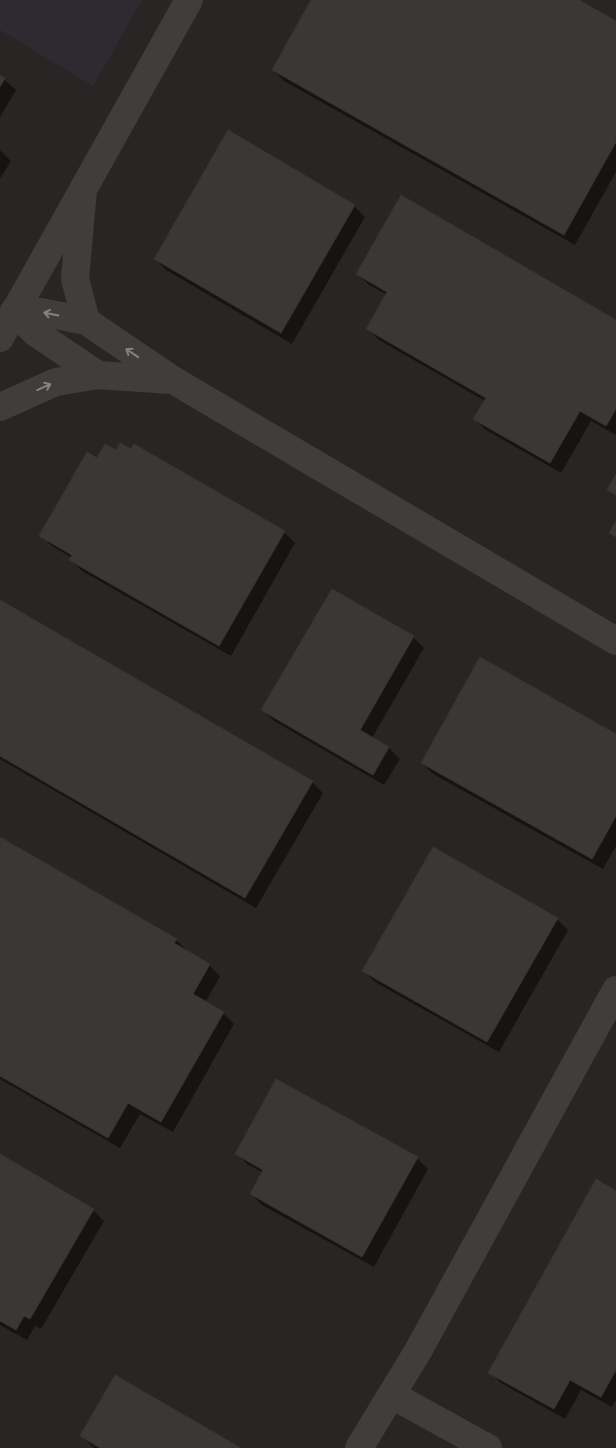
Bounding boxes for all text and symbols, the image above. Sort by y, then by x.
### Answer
one-way arrow [43,309,59,318]
one-way arrow [126,348,140,358]
one-way arrow [36,382,51,392]

